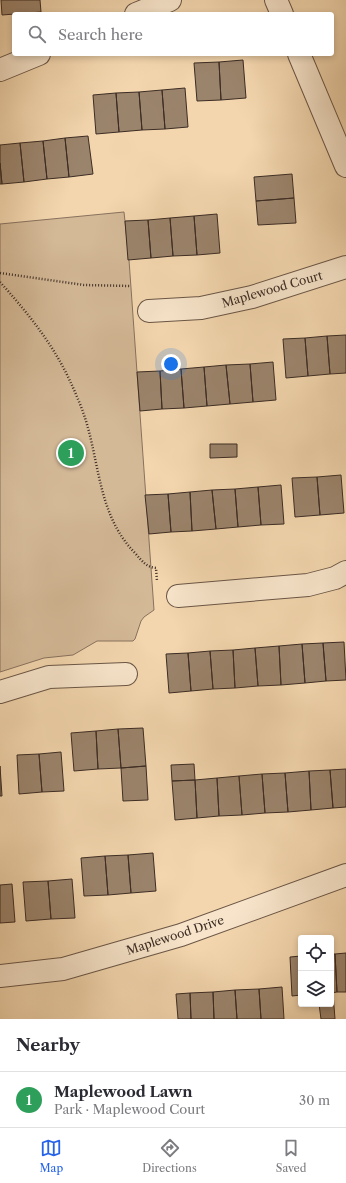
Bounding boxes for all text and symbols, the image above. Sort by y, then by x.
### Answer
search box [12,12,334,56]
icon: search [26,23,48,45]
text: Search here [58,25,143,44]
street label: Maplewood Court [220,267,325,311]
your location [161,354,181,374]
pin: 1 [58,438,84,468]
street label: Maplewood Drive [124,912,226,958]
map controls [298,935,334,1007]
button: locate [298,935,334,971]
button: layers [298,971,334,1007]
text: Nearby [16,1035,80,1055]
text: Maplewood Lawn [54,1082,193,1101]
text: 1 [26,1092,32,1108]
text: 30 m [299,1092,330,1108]
text: Park · Maplewood Court [54,1101,205,1117]
tab: Map [40,1137,63,1175]
tab: Directions [142,1137,197,1175]
tab: Saved [276,1137,306,1175]

